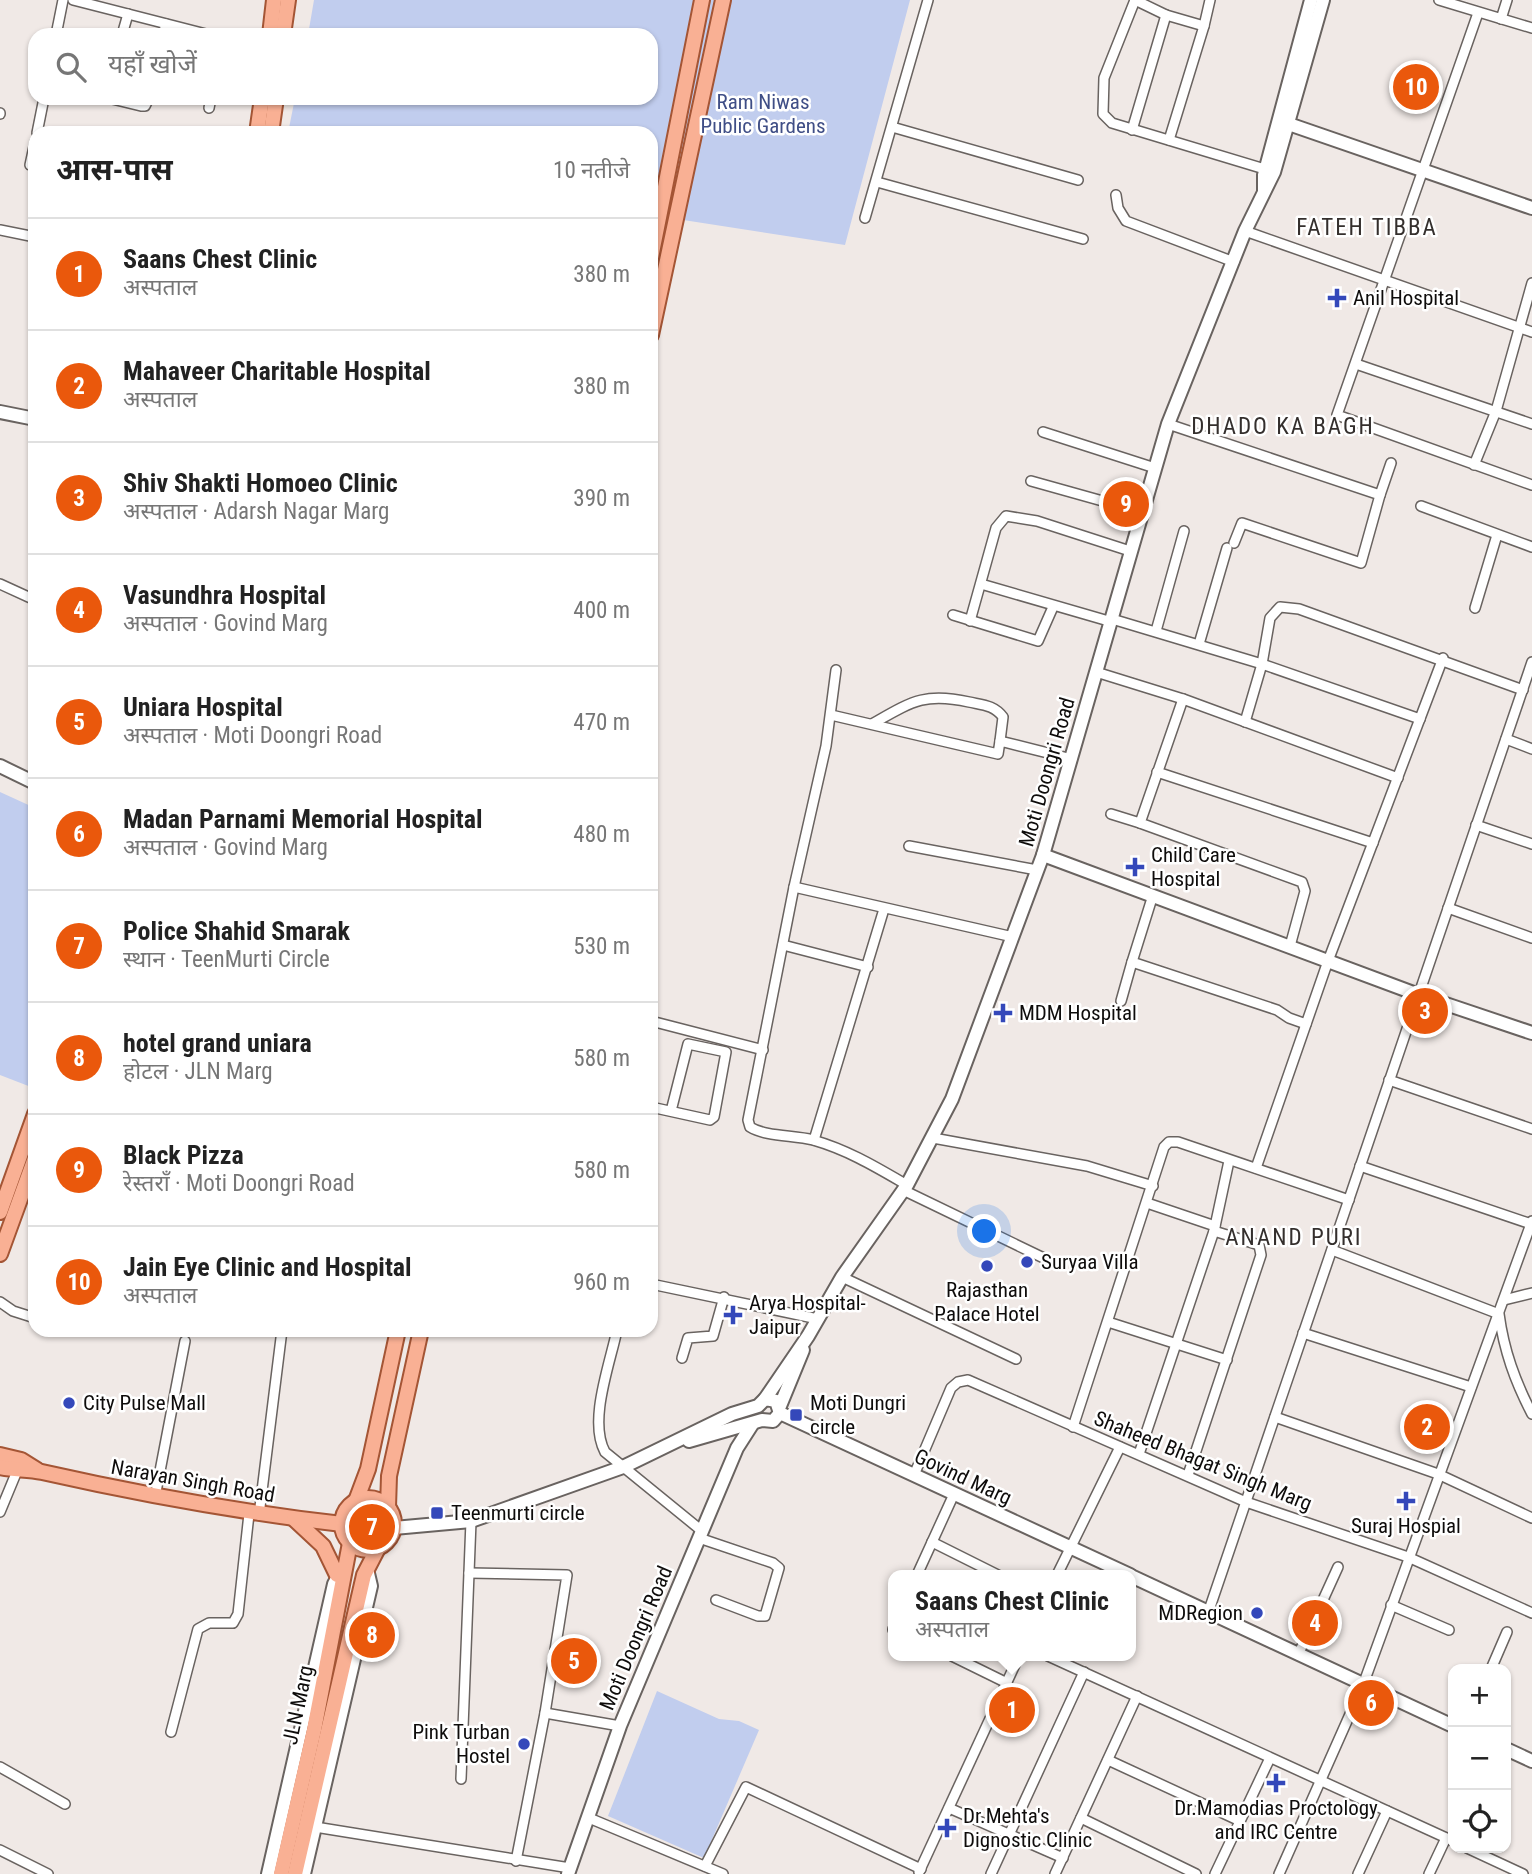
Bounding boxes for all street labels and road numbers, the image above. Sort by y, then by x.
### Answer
street label: Moti Doongri Road [1014,695,1080,849]
street label: Shaheed Bhagat Singh Marg [1091,1406,1315,1516]
street label: Govind Marg [911,1444,1015,1510]
street label: Narayan Singh Road [109,1455,277,1507]
street label: Moti Doongri Road [595,1562,677,1714]
street label: JLN Marg [278,1663,318,1747]

